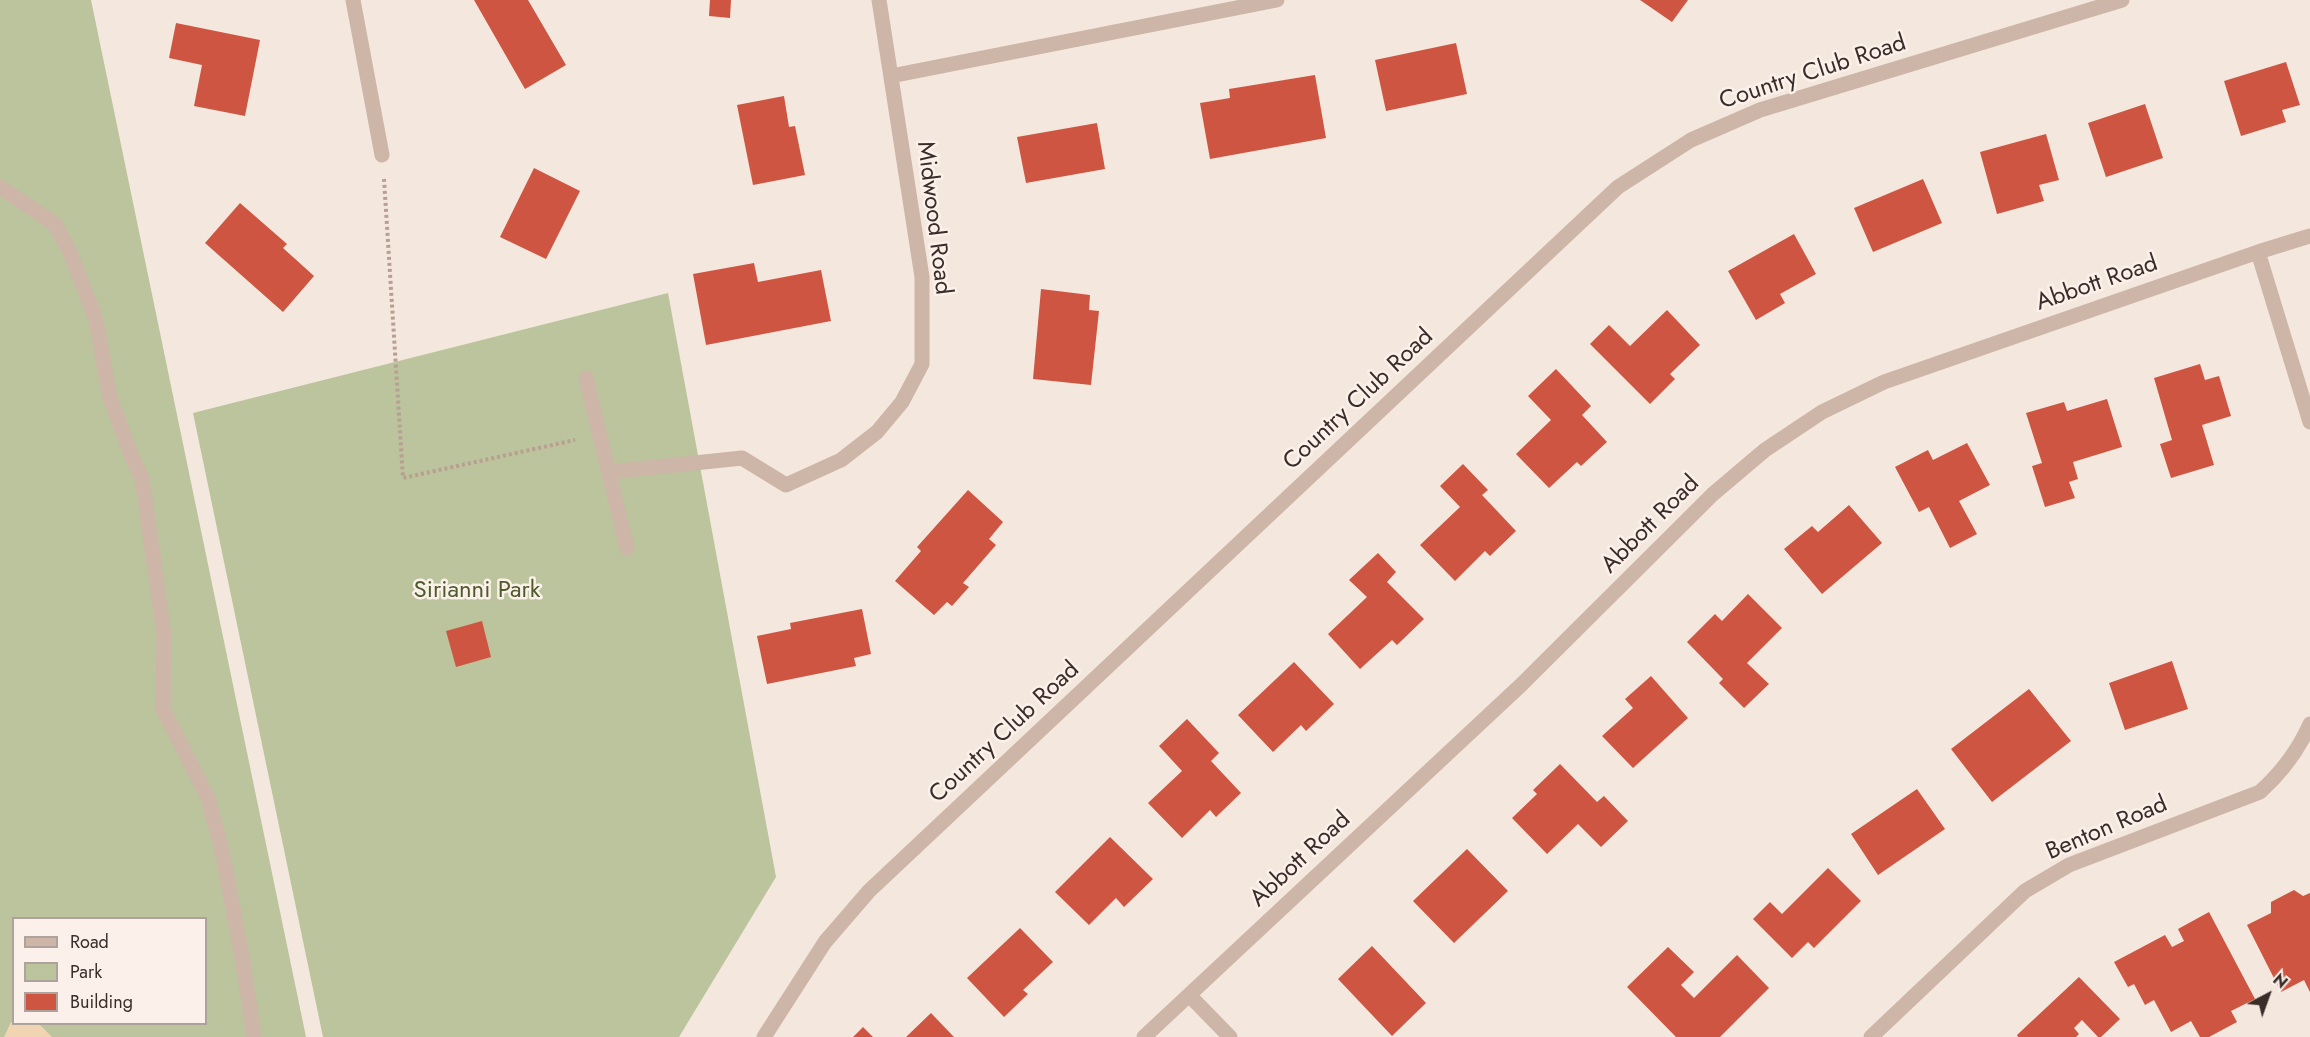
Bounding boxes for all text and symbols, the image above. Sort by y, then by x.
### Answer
street label: Country Club Road [1716,29,1910,117]
street label: Midwood Road [909,140,957,296]
street label: Abbott Road [2032,250,2162,318]
street label: Country Club Road [1278,323,1440,477]
street label: Abbott Road [1596,470,1706,580]
park label: Sirianni Park [414,577,540,605]
street label: Country Club Road [924,656,1086,810]
street label: Benton Road [2042,791,2172,867]
street label: Abbott Road [1245,806,1357,914]
legend [12,917,207,1025]
text: Road [70,929,109,955]
text: Park [70,959,102,985]
north arrow [2238,965,2298,1025]
text: N [2268,968,2292,994]
text: Building [70,989,133,1015]

